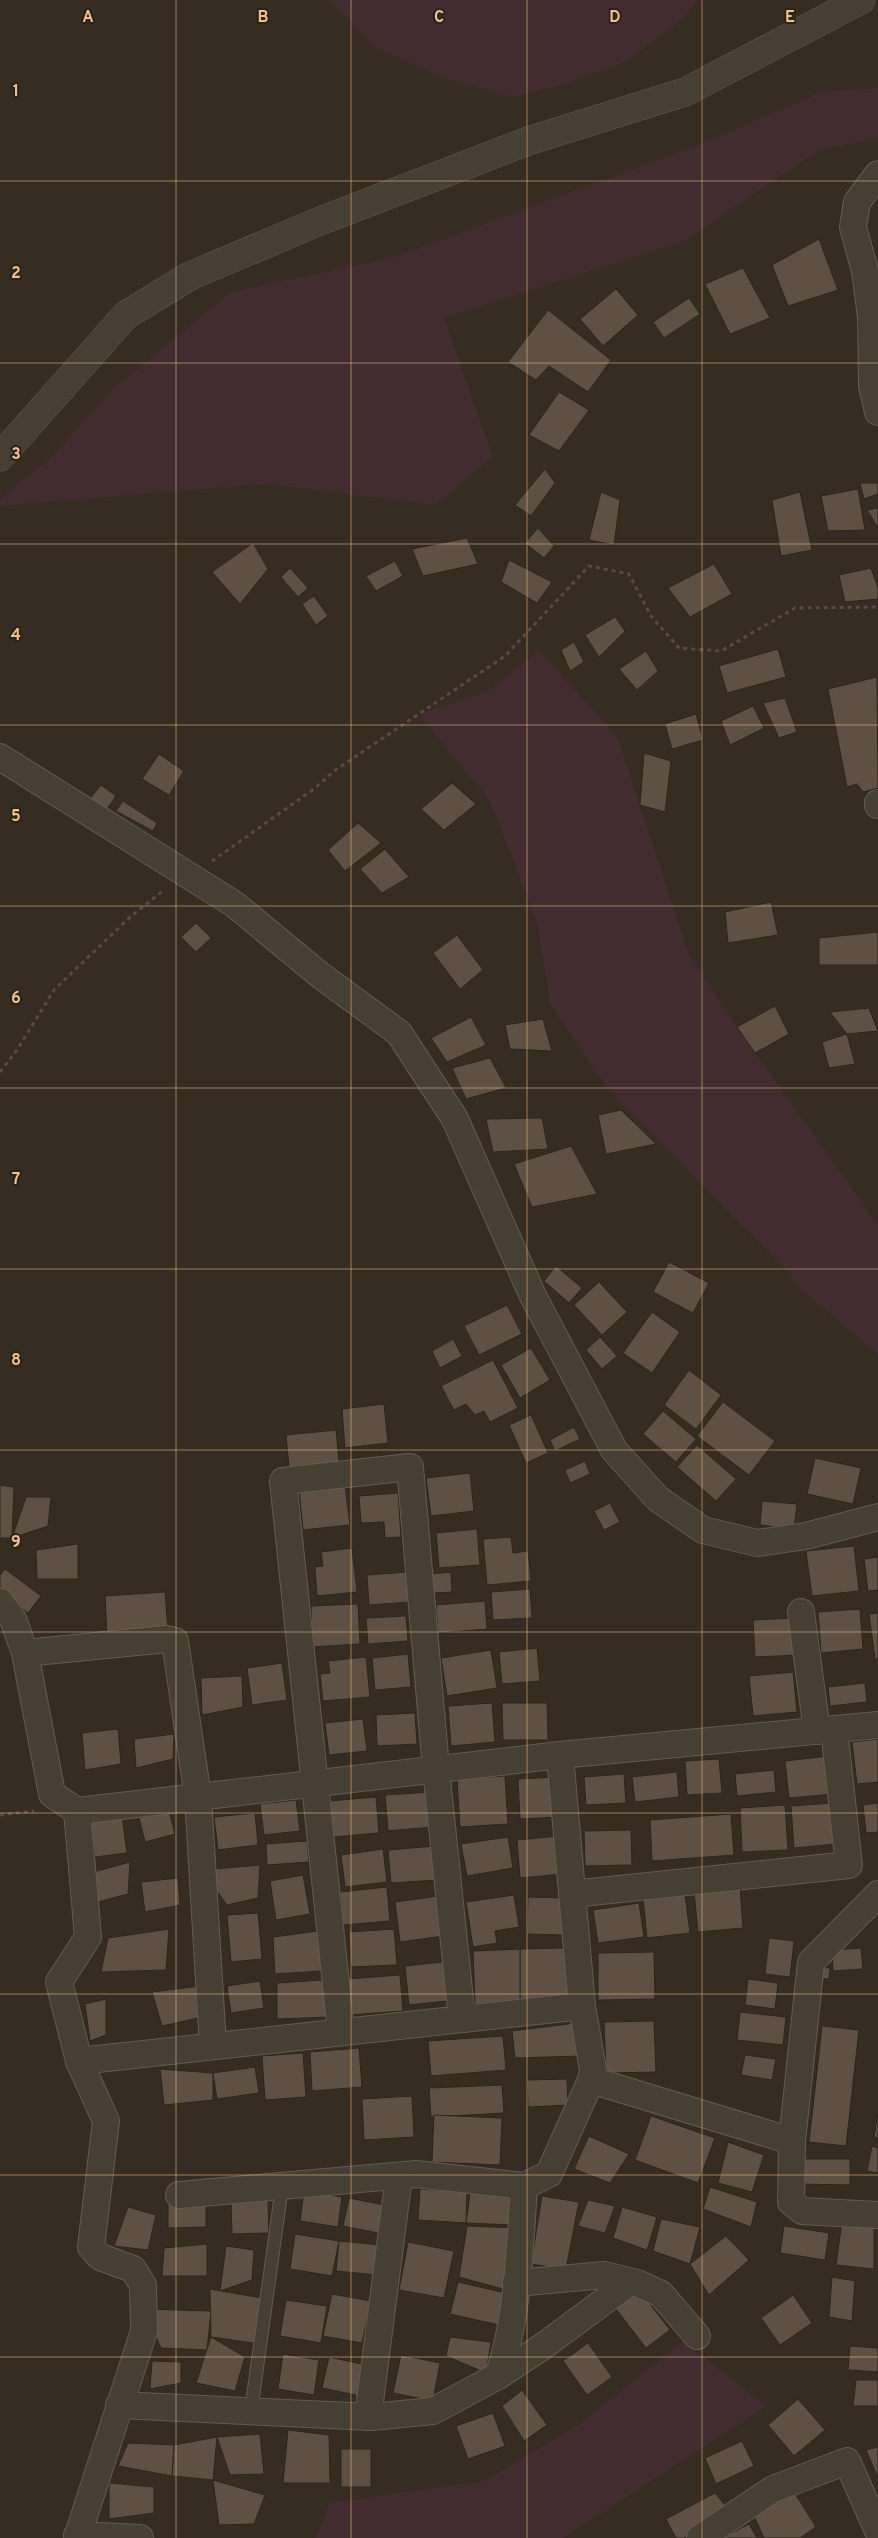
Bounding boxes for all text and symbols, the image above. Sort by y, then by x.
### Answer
text: A [82,8,94,28]
text: B [257,8,269,28]
text: C [434,8,444,28]
text: D [609,8,621,28]
text: E [785,8,795,28]
text: 1 [13,82,19,102]
text: 2 [11,264,21,284]
text: 3 [11,445,21,465]
text: 4 [11,626,21,646]
text: 5 [11,807,21,827]
text: 6 [11,989,21,1009]
text: 7 [12,1170,20,1190]
text: 8 [11,1351,21,1371]
text: 9 [11,1533,21,1553]

